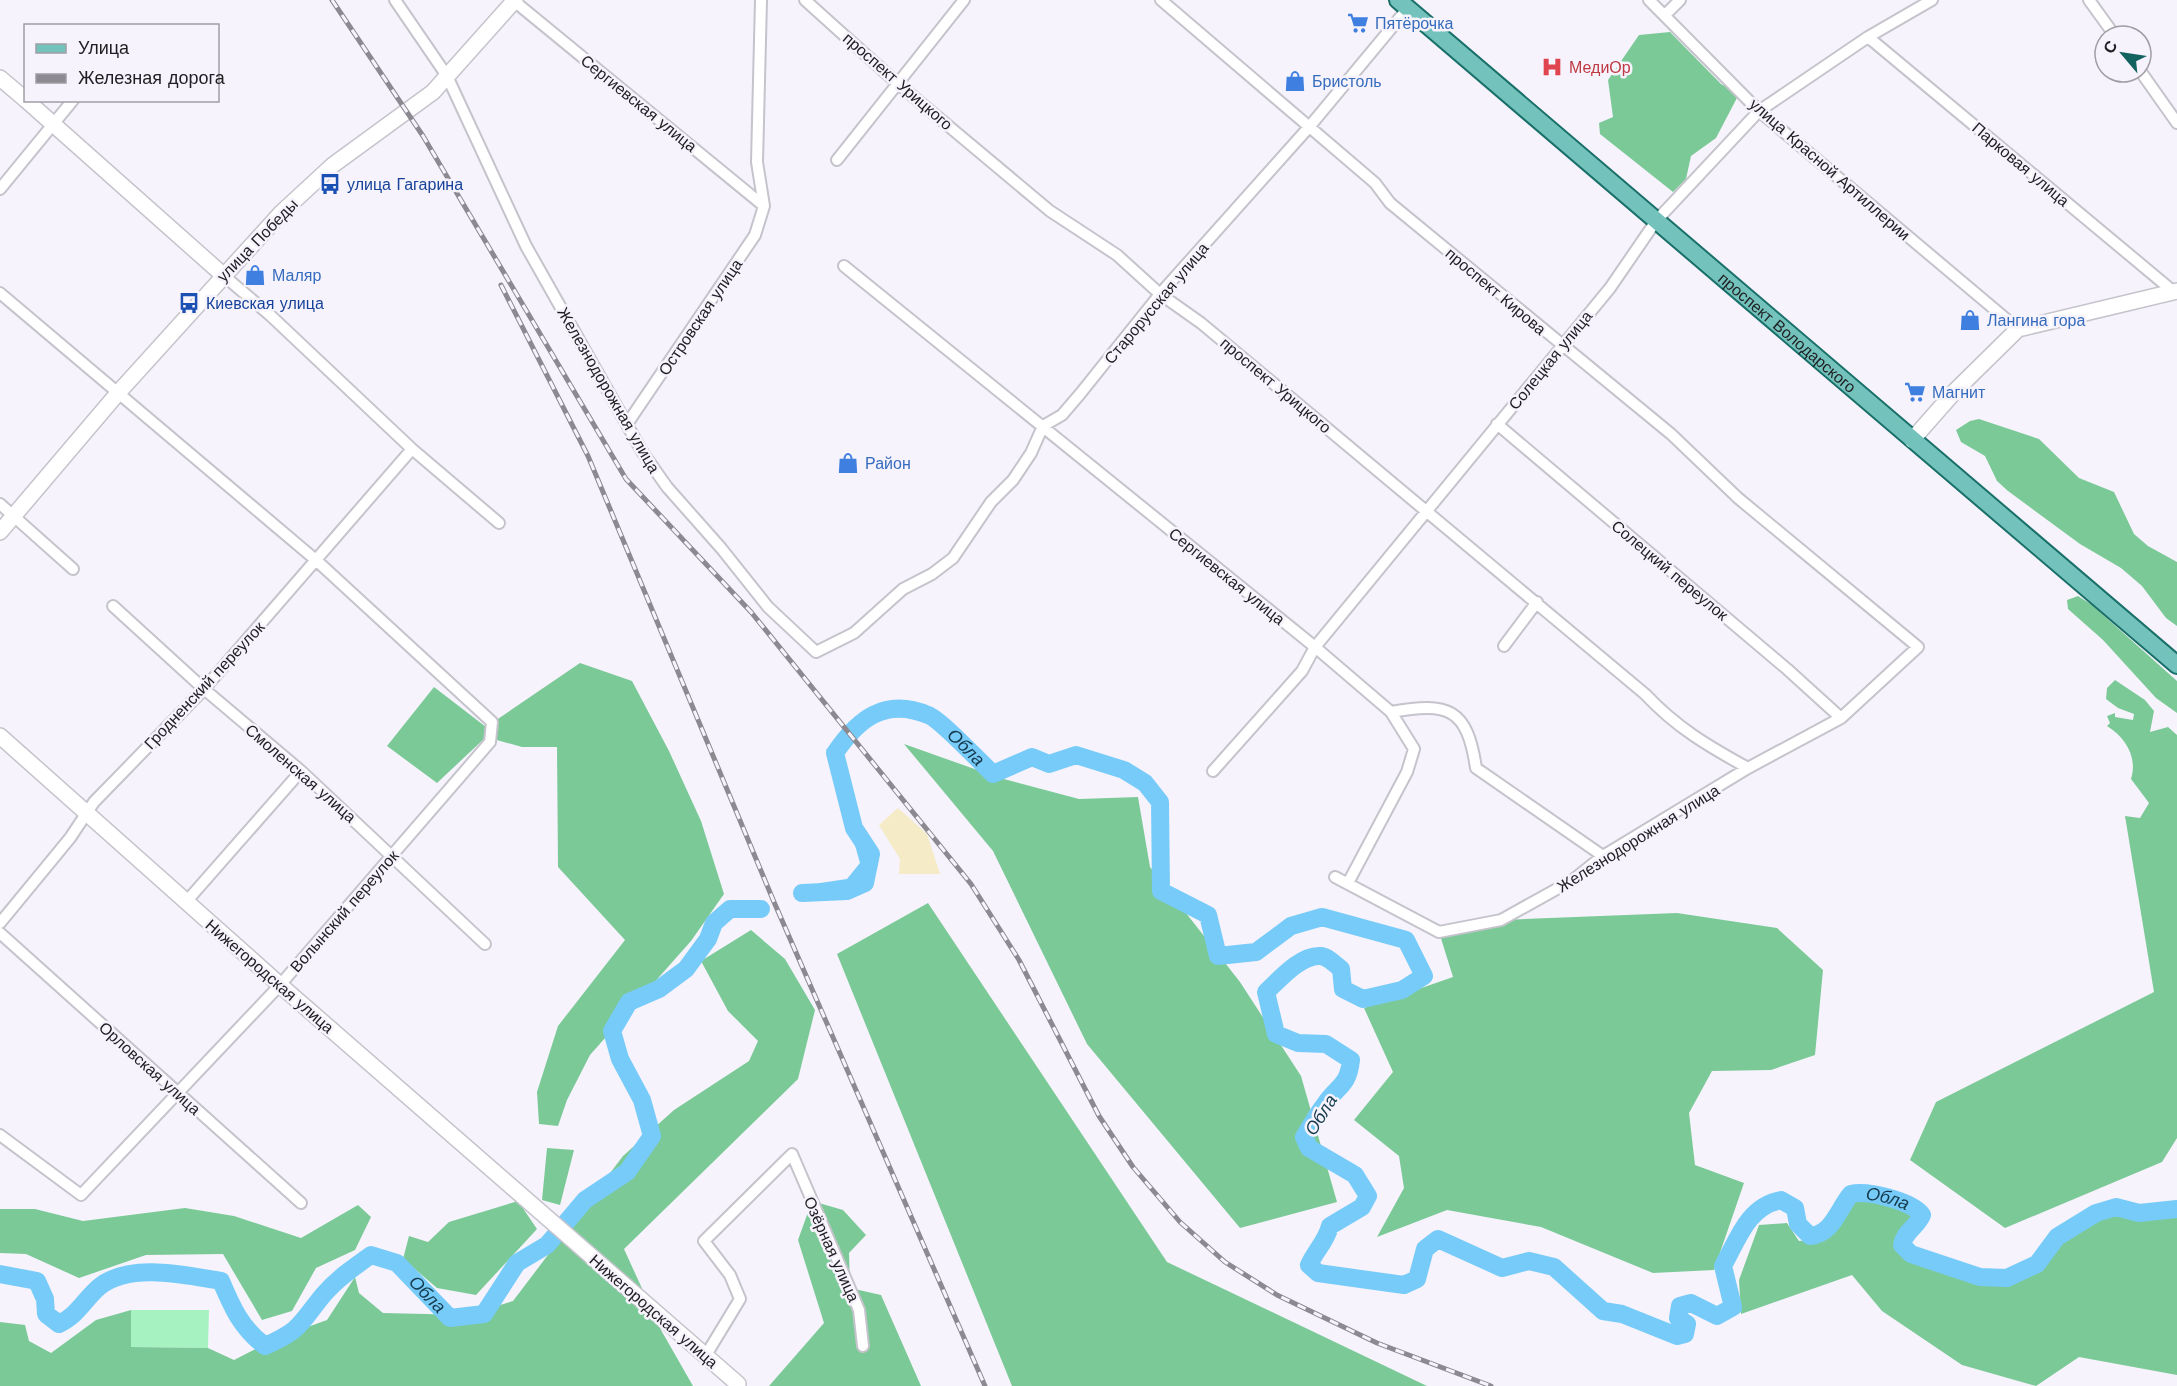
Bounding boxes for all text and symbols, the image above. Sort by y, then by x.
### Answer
supermarket icon: Пятёрочка [1346,11,1370,35]
place label: Пятёрочка [1375,14,1454,33]
legend [24,24,219,102]
north arrow [2093,24,2153,84]
street label: проспект Урицкого [839,29,956,134]
text: Улица [78,37,130,58]
text: С [2099,37,2122,57]
street label: Сергиевская улица [577,51,701,156]
hospital icon: МедиОр [1540,55,1564,79]
place label: МедиОр [1569,58,1631,77]
text: Железная дорога [78,67,226,88]
shop icon: Бристоль [1283,69,1307,93]
place label: Бристоль [1312,72,1382,91]
street label: улица Красной Артиллерии [1746,94,1914,244]
street label: Парковая улица [1968,118,2073,211]
bus stop icon: улица Гагарина [318,172,342,196]
place label: улица Гагарина [347,175,463,194]
street label: улица Победы [213,195,302,286]
street label: Старорусская улица [1100,239,1213,368]
street label: проспект Кирова [1442,244,1550,339]
street label: Островская улица [654,255,746,379]
shop icon: Маляр [243,263,267,287]
place label: Маляр [272,266,321,285]
street label: проспект Володарского [1714,269,1860,397]
bus stop icon: Киевская улица [177,291,201,315]
place label: Киевская улица [206,294,324,313]
street label: Железнодорожная улица [553,304,664,476]
street label: Солецкая улица [1505,307,1596,414]
shop icon: Лангина гора [1958,308,1982,332]
place label: Лангина гора [1987,311,2085,330]
street label: проспект Урицкого [1216,333,1335,437]
supermarket icon: Магнит [1903,380,1927,404]
place label: Магнит [1932,383,1986,402]
shop icon: Район [836,451,860,475]
place label: Район [865,454,911,473]
street label: Солецкий переулок [1608,516,1732,625]
street label: Сергиевская улица [1165,524,1289,629]
street label: Гродненский переулок [140,617,269,753]
street label: Смоленская улица [241,720,360,827]
water label: Обла [943,724,989,770]
street label: Железнодорожная улица [1554,781,1723,896]
street label: Волынский переулок [286,846,403,976]
street label: Нижегородская улица [202,916,338,1037]
street label: Орловская улица [95,1018,204,1119]
water label: Обла [1300,1091,1341,1139]
water label: Обла [1865,1182,1913,1214]
street label: Озёрная улица [800,1194,863,1305]
street label: Нижегородская улица [586,1251,722,1372]
water label: Обла [405,1271,450,1317]

